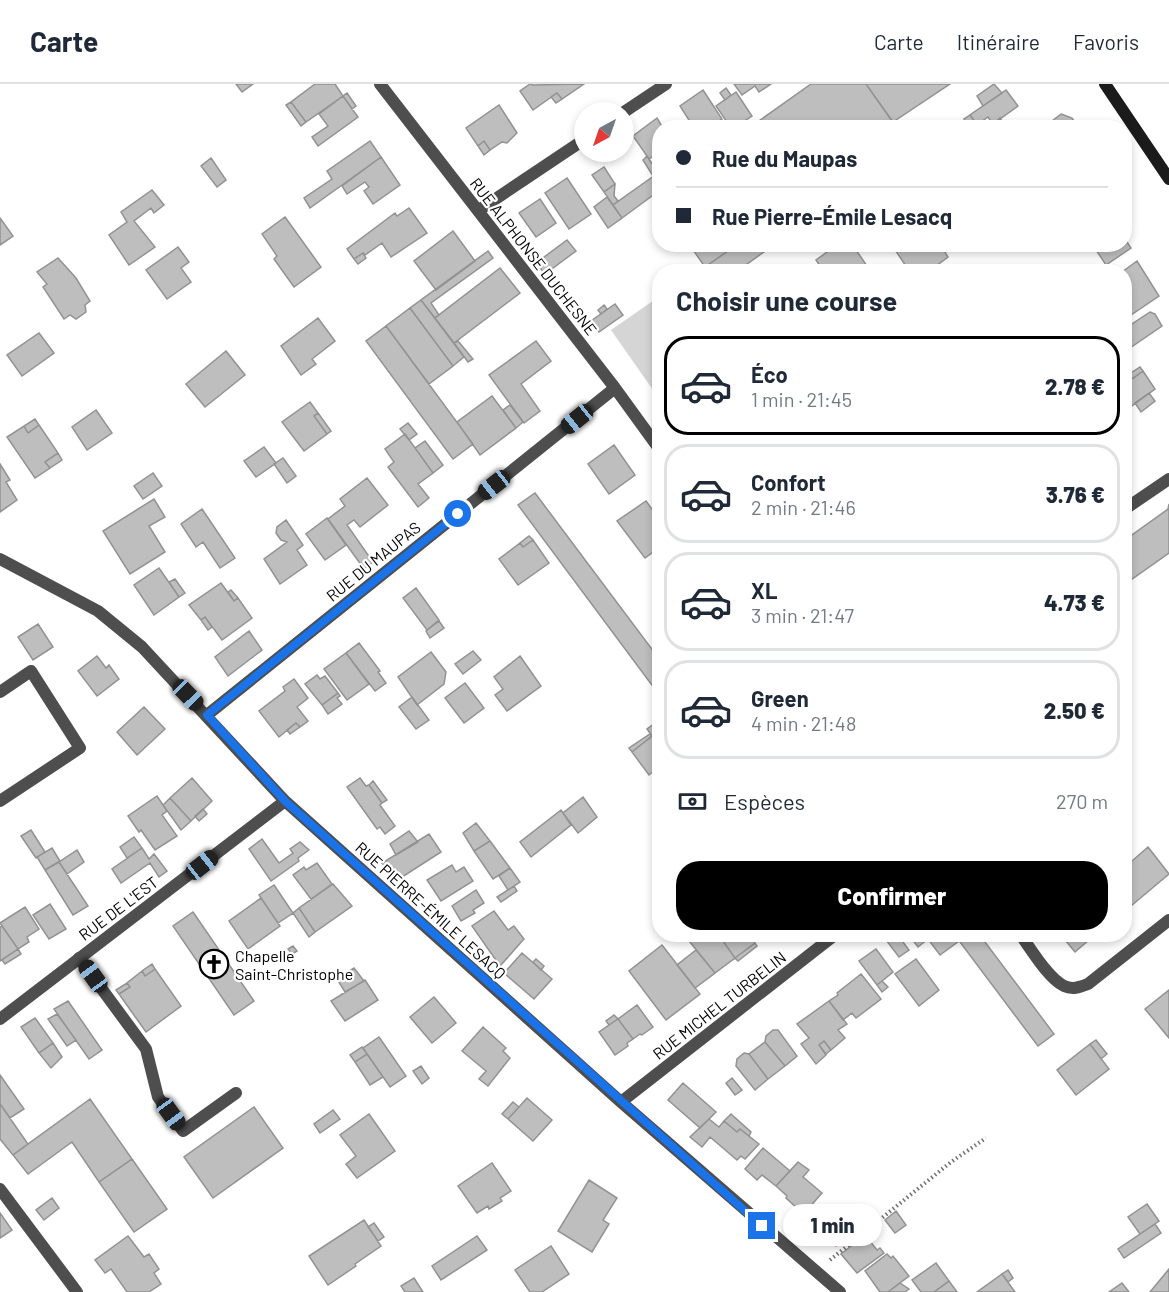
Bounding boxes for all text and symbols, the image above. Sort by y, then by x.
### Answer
text: Carte [30,24,98,58]
text: Carte [874,29,924,54]
text: Itinéraire [957,29,1040,54]
text: Favoris [1073,29,1139,54]
north arrow [574,102,634,162]
map controls [574,102,634,162]
text: Rue du Maupas [712,145,857,171]
street label: RUE ALPHONSE DUCHESNE [467,174,601,338]
text: Rue Pierre-Émile Lesacq [712,203,952,229]
text: Choisir une course [676,284,897,316]
icon: car [679,359,733,413]
text: Éco [751,361,788,387]
text: 2.78 € [1045,373,1105,399]
text: 1 min · 21:45 [751,387,852,411]
car [557,401,597,437]
car [474,467,514,503]
icon: car [679,467,733,521]
text: Confort [751,469,826,495]
text: 3.76 € [1046,481,1105,507]
text: 2 min · 21:46 [751,495,856,519]
route start [444,500,471,527]
street label: RUE DU MAUPAS [322,517,424,605]
icon: car [679,575,733,629]
text: XL [751,577,777,603]
text: 4.73 € [1044,589,1105,615]
text: 3 min · 21:47 [751,603,854,627]
car [169,676,207,714]
icon: car [679,683,733,737]
text: Green [751,685,809,711]
text: 2.50 € [1044,697,1105,723]
text: 4 min · 21:48 [751,711,856,735]
icon: cash [676,785,709,818]
text: Espèces [724,788,805,814]
text: 270 m [1056,789,1108,813]
street label: RUE PIERRE-ÉMILE LESACQ [352,837,510,983]
car [182,847,222,883]
button: Confirmer [676,861,1108,930]
street label: RUE DE L'EST [75,872,161,944]
place label: Chapelle Saint-Christophe [235,946,353,983]
street label: RUE MICHEL TURBELIN [649,947,789,1063]
church icon: Chapelle Saint-Christophe [198,948,230,980]
car [75,956,111,996]
car [153,1094,189,1134]
callout: 1 min [783,1205,882,1247]
route end [748,1212,775,1239]
text: 1 min [811,1213,854,1237]

